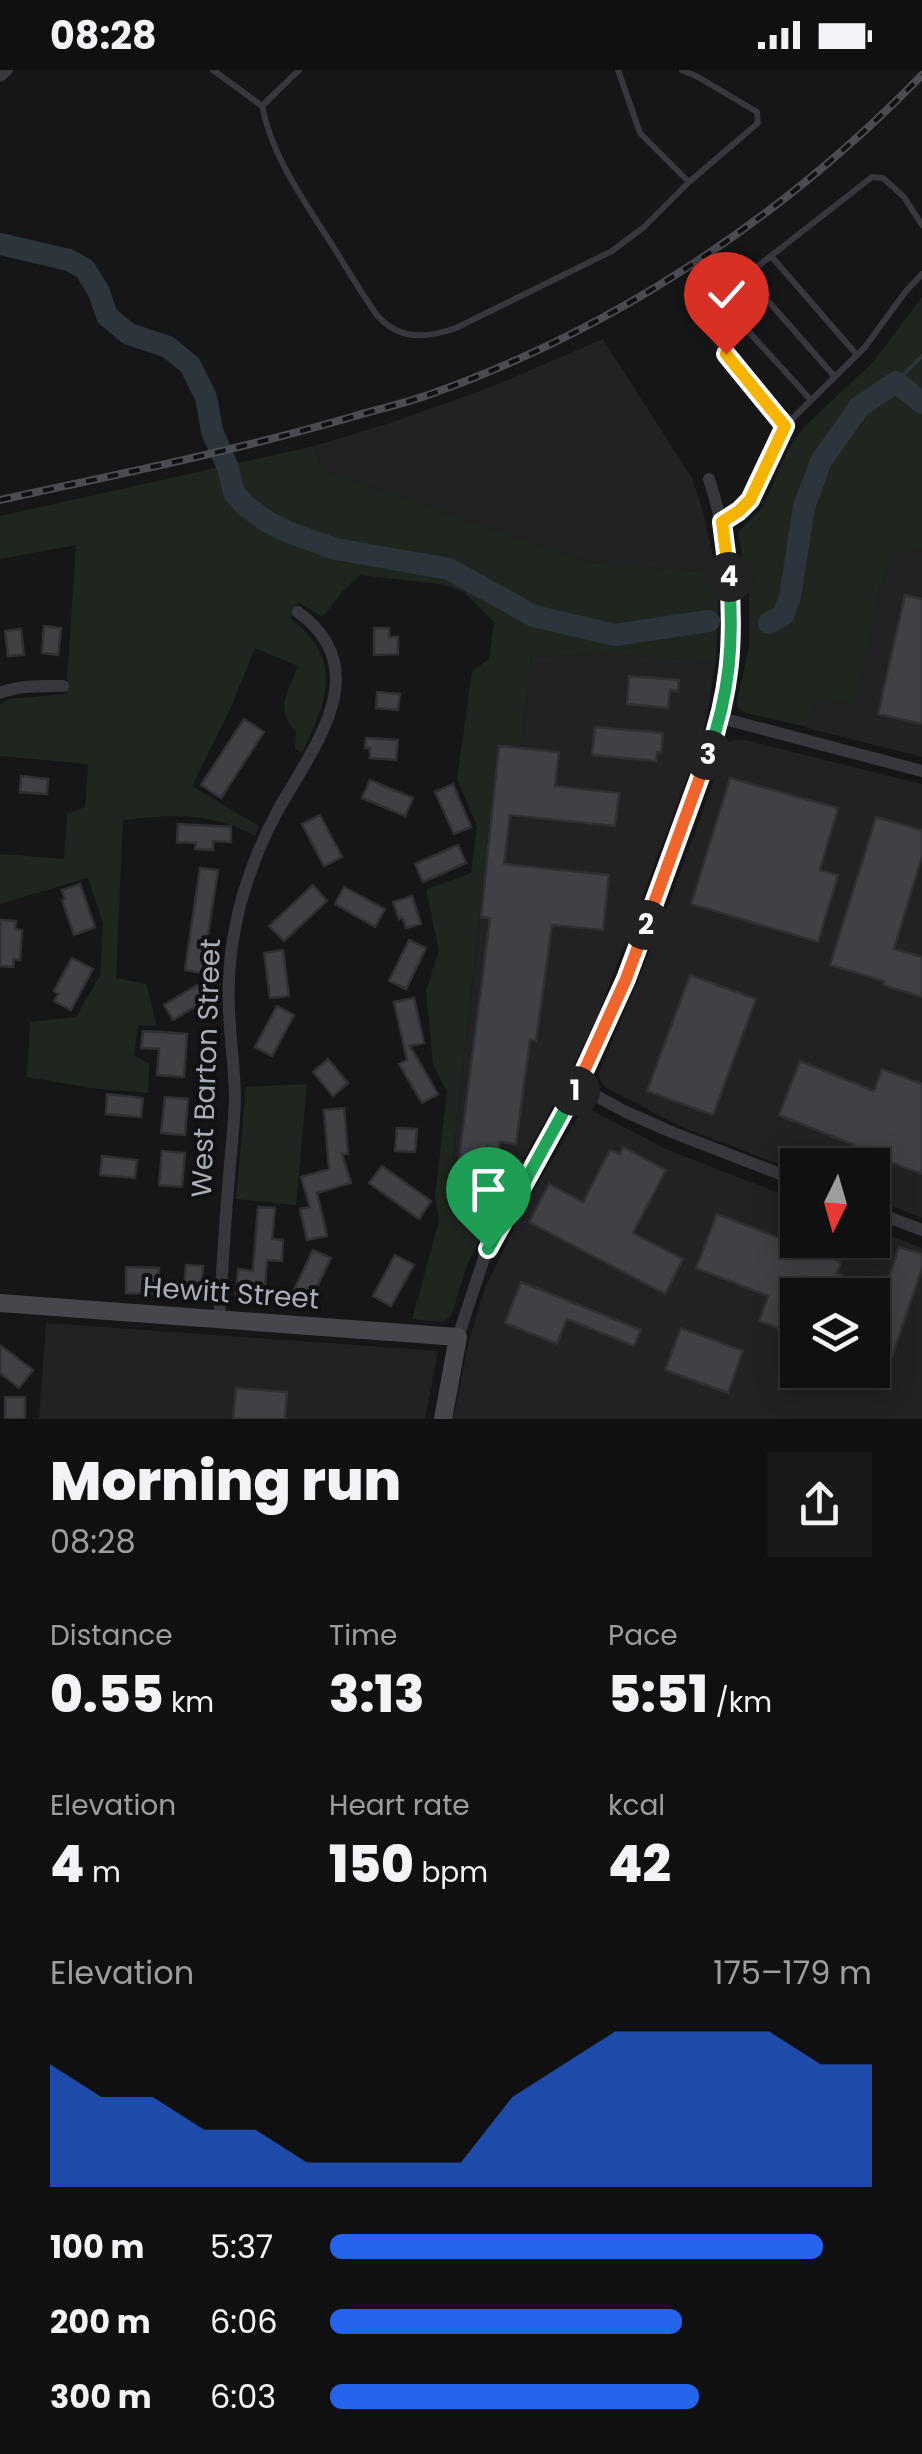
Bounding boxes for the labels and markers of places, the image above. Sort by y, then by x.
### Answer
pin [684,252,769,355]
pin: 4 [704,552,754,602]
pin: 3 [683,730,733,780]
pin: 2 [621,900,671,950]
pin: 1 [550,1066,600,1116]
pin [446,1147,531,1250]

